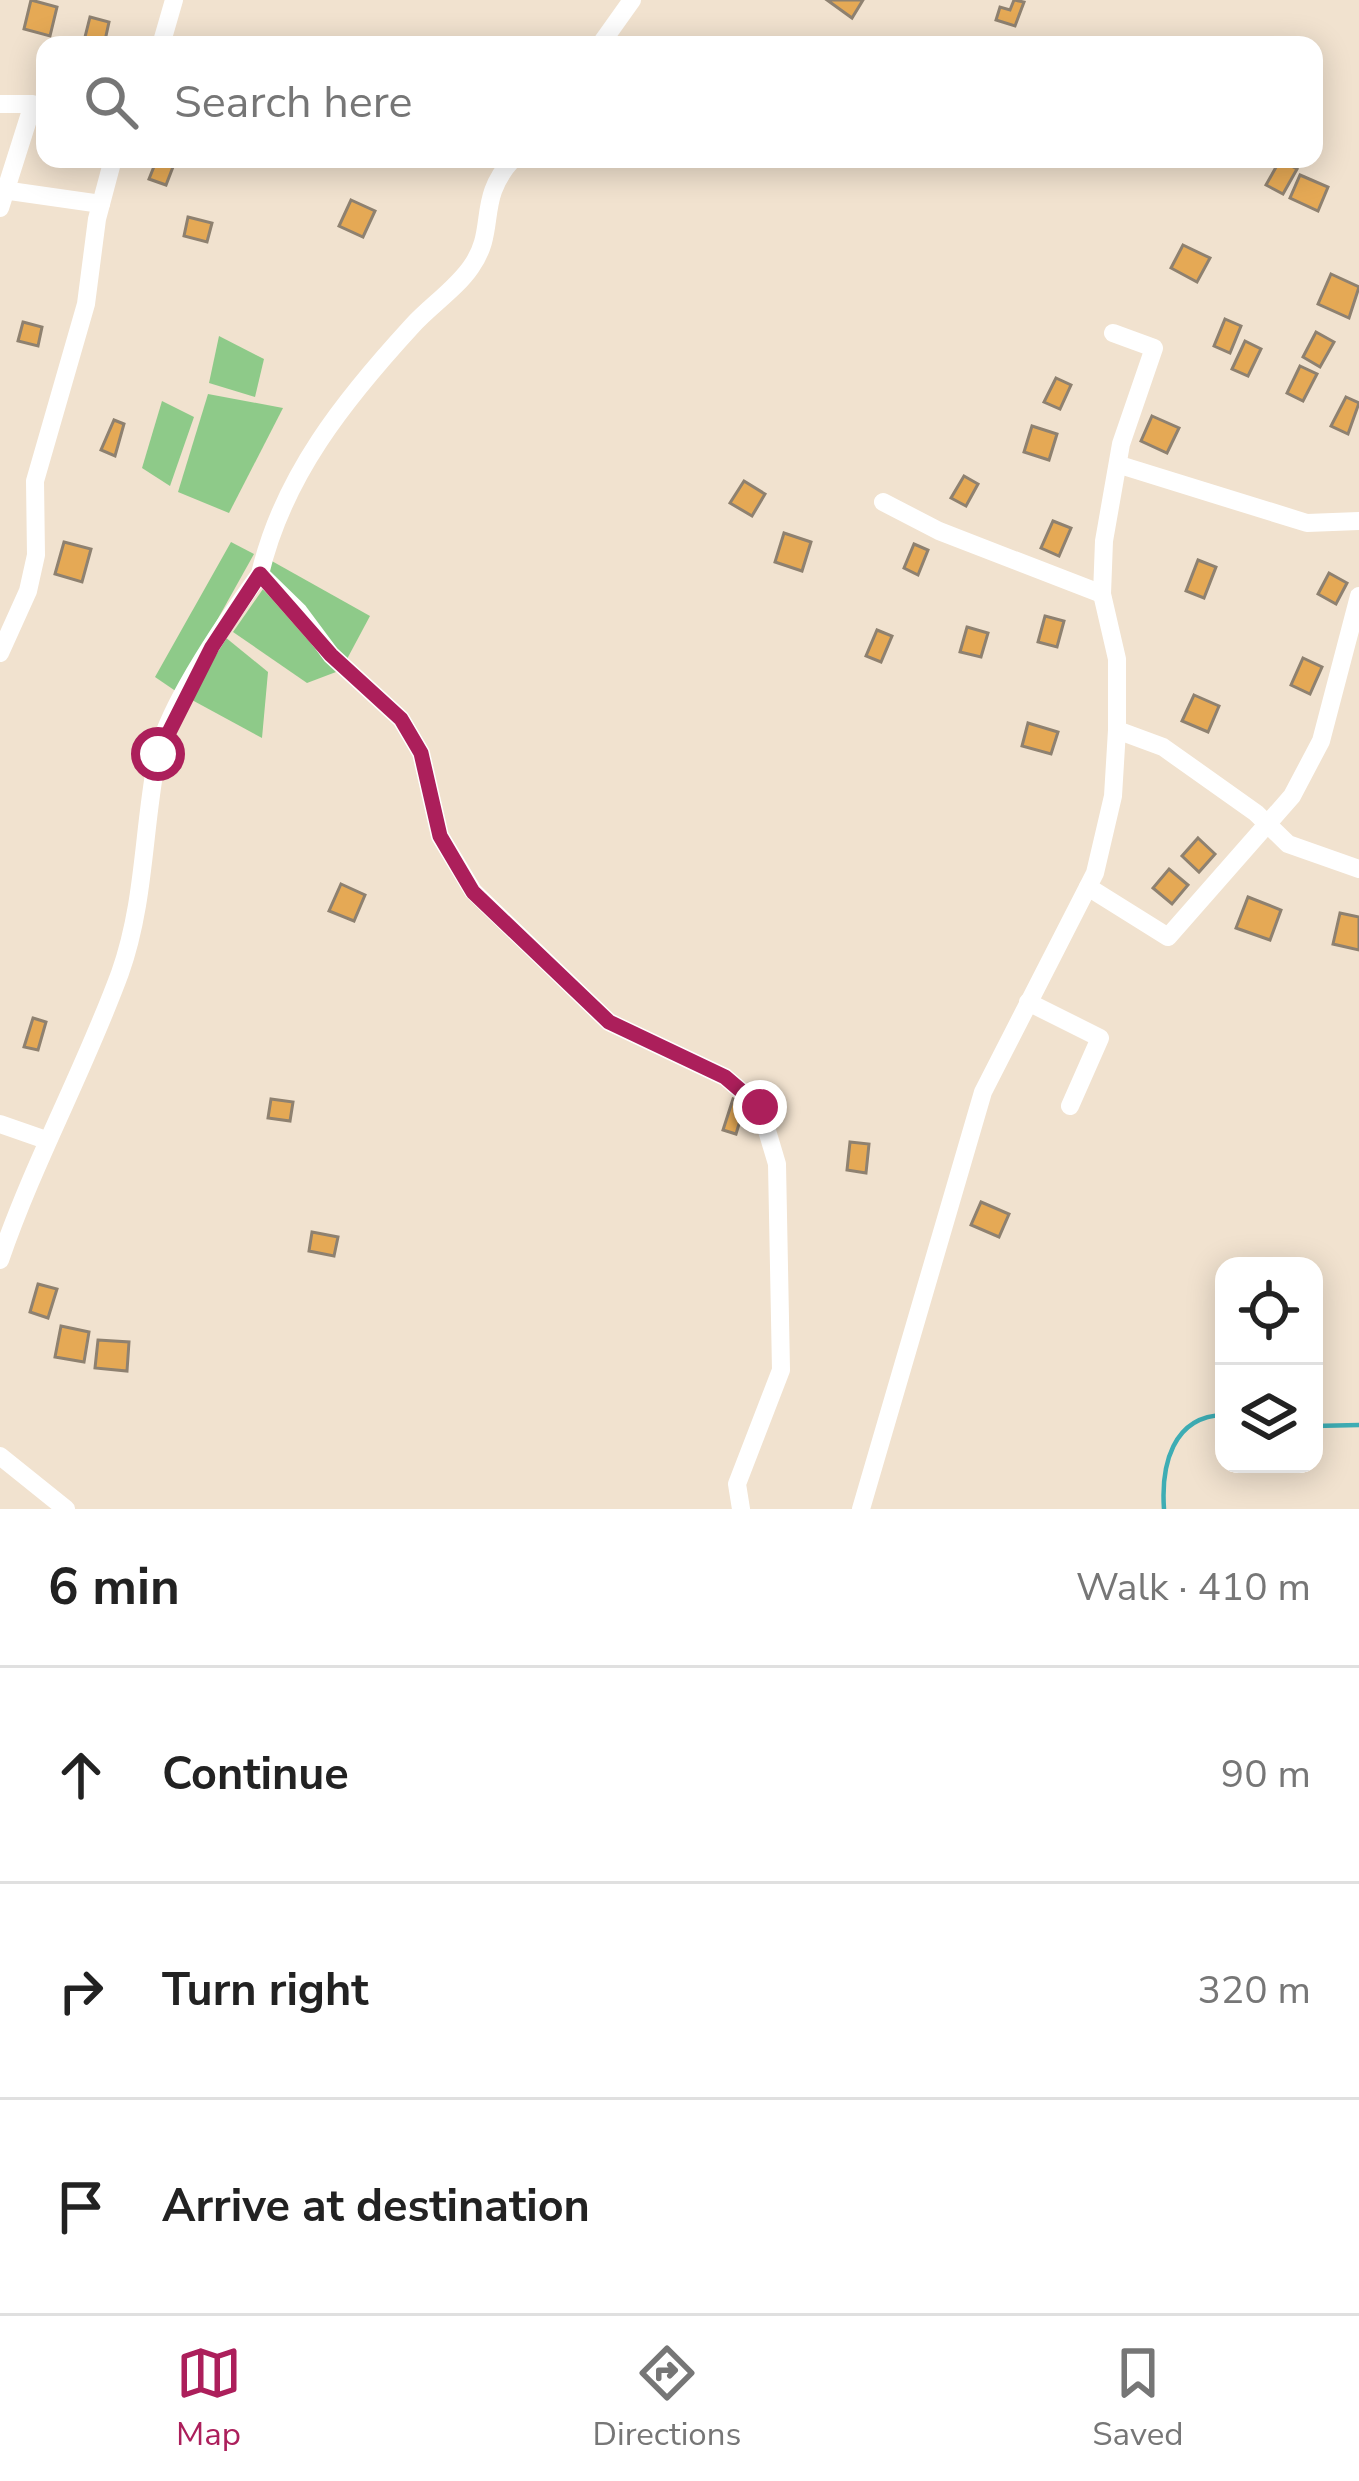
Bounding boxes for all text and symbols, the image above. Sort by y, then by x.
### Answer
search box [36,36,1323,168]
icon: search [78,69,144,135]
text: Search here [174,72,413,133]
route start [131,727,185,781]
route end [733,1080,787,1134]
map controls [1215,1257,1323,1473]
button: locate [1215,1257,1323,1365]
button: layers [1215,1365,1323,1473]
text: 6 min [48,1552,180,1622]
text: Walk · 410 m [1076,1561,1311,1614]
icon: ahead [48,1742,114,1808]
text: Continue [162,1744,349,1805]
text: 90 m [1221,1748,1311,1801]
icon: right [48,1958,114,2024]
text: Turn right [162,1960,369,2021]
text: 320 m [1197,1964,1311,2017]
icon: arrive [48,2174,114,2240]
text: Arrive at destination [162,2176,590,2237]
tab: Map [176,2340,242,2457]
tab: Directions [593,2340,741,2457]
tab: Saved [1092,2340,1183,2457]

